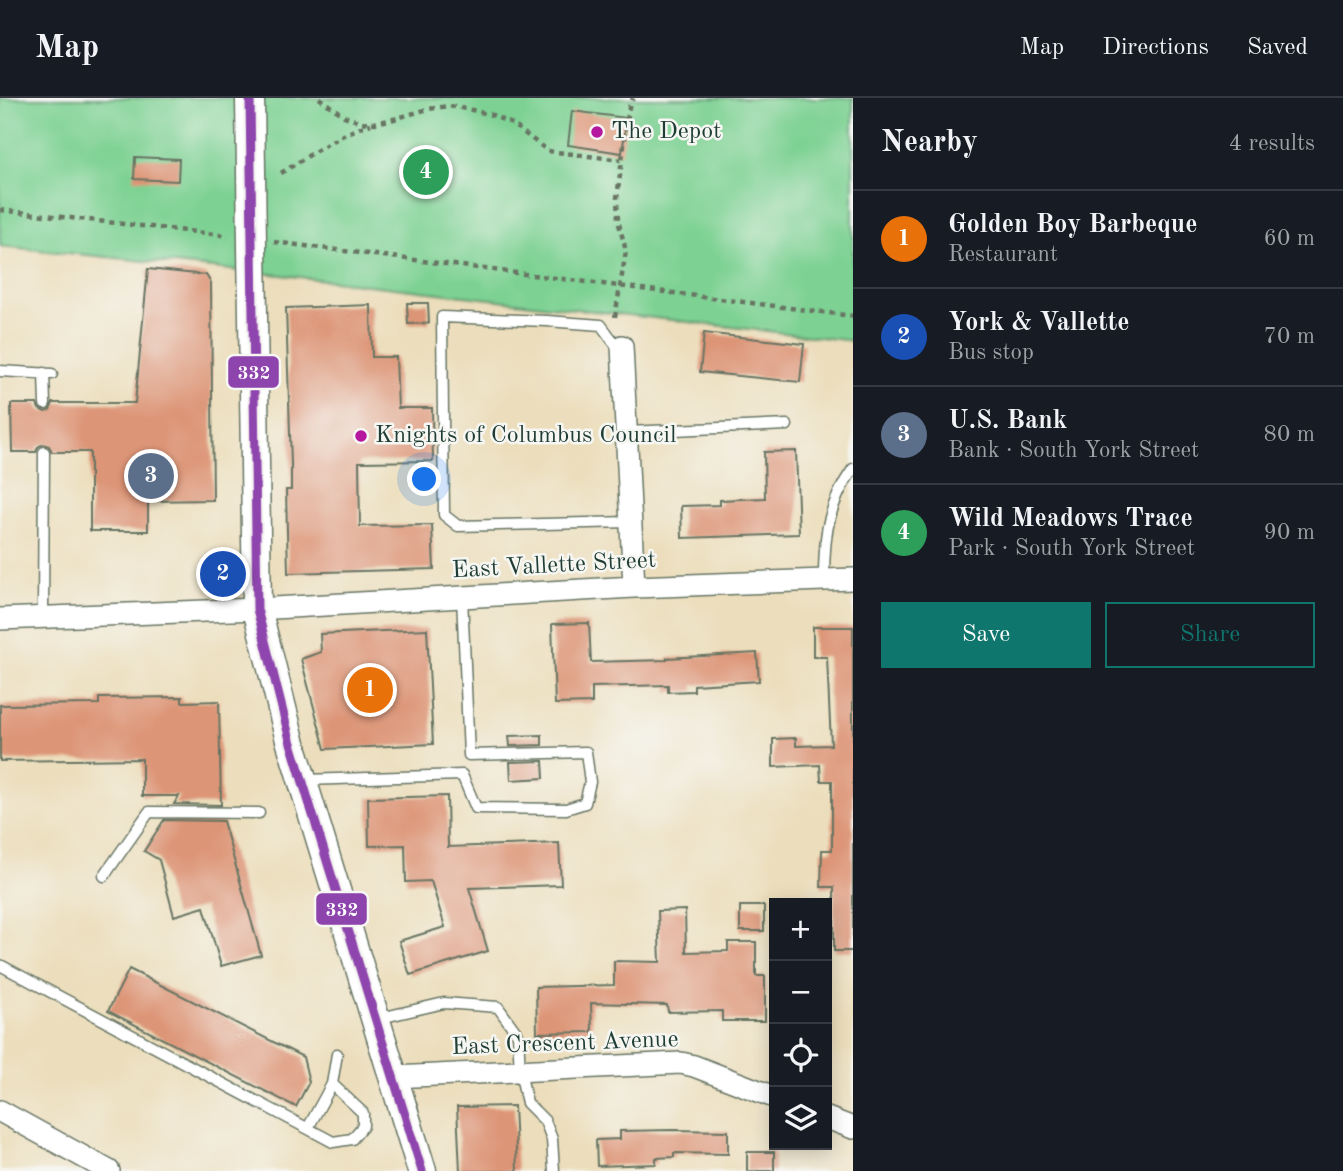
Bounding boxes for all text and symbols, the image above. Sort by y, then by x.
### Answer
text: Map [35,32,99,65]
text: Map [1020,36,1064,60]
text: Directions [1102,36,1209,60]
text: Saved [1247,36,1308,60]
place label: The Depot [611,120,721,144]
marker: The Depot [589,124,605,140]
text: Nearby [881,128,978,158]
text: 4 results [1229,132,1315,155]
pin: 4 [403,146,449,198]
text: Golden Boy Barbeque [948,212,1197,238]
text: 1 [897,227,911,250]
text: 60 m [1264,227,1315,250]
text: Restaurant [948,243,1058,266]
text: York & Vallette [948,310,1129,336]
text: 2 [897,325,911,348]
text: 70 m [1264,325,1315,348]
text: Bus stop [948,341,1034,364]
line badge: 332 [227,355,280,389]
text: 332 [237,365,271,384]
text: U.S. Bank [948,408,1067,434]
text: 3 [897,423,911,446]
text: 80 m [1264,423,1315,446]
place label: Knights of Columbus Council [375,424,676,448]
marker: Knights of Columbus Council [353,428,369,444]
text: Bank · South York Street [948,439,1199,462]
pin: 3 [128,450,174,502]
your location [407,462,441,496]
text: Wild Meadows Trace [948,506,1193,532]
text: 4 [897,521,911,544]
text: 90 m [1264,521,1315,544]
text: Park · South York Street [948,537,1195,560]
pin: 2 [200,548,246,600]
street label: East Vallette Street [451,549,657,583]
button: Save [881,602,1091,668]
button: Share [1105,602,1315,668]
pin: 1 [347,664,393,716]
line badge: 332 [315,892,368,926]
map controls [769,898,832,1150]
button: + [769,898,832,961]
text: 332 [325,902,359,921]
button: − [769,961,832,1024]
button: locate [769,1024,832,1087]
street label: East Crescent Avenue [451,1028,679,1060]
button: layers [769,1087,832,1150]

